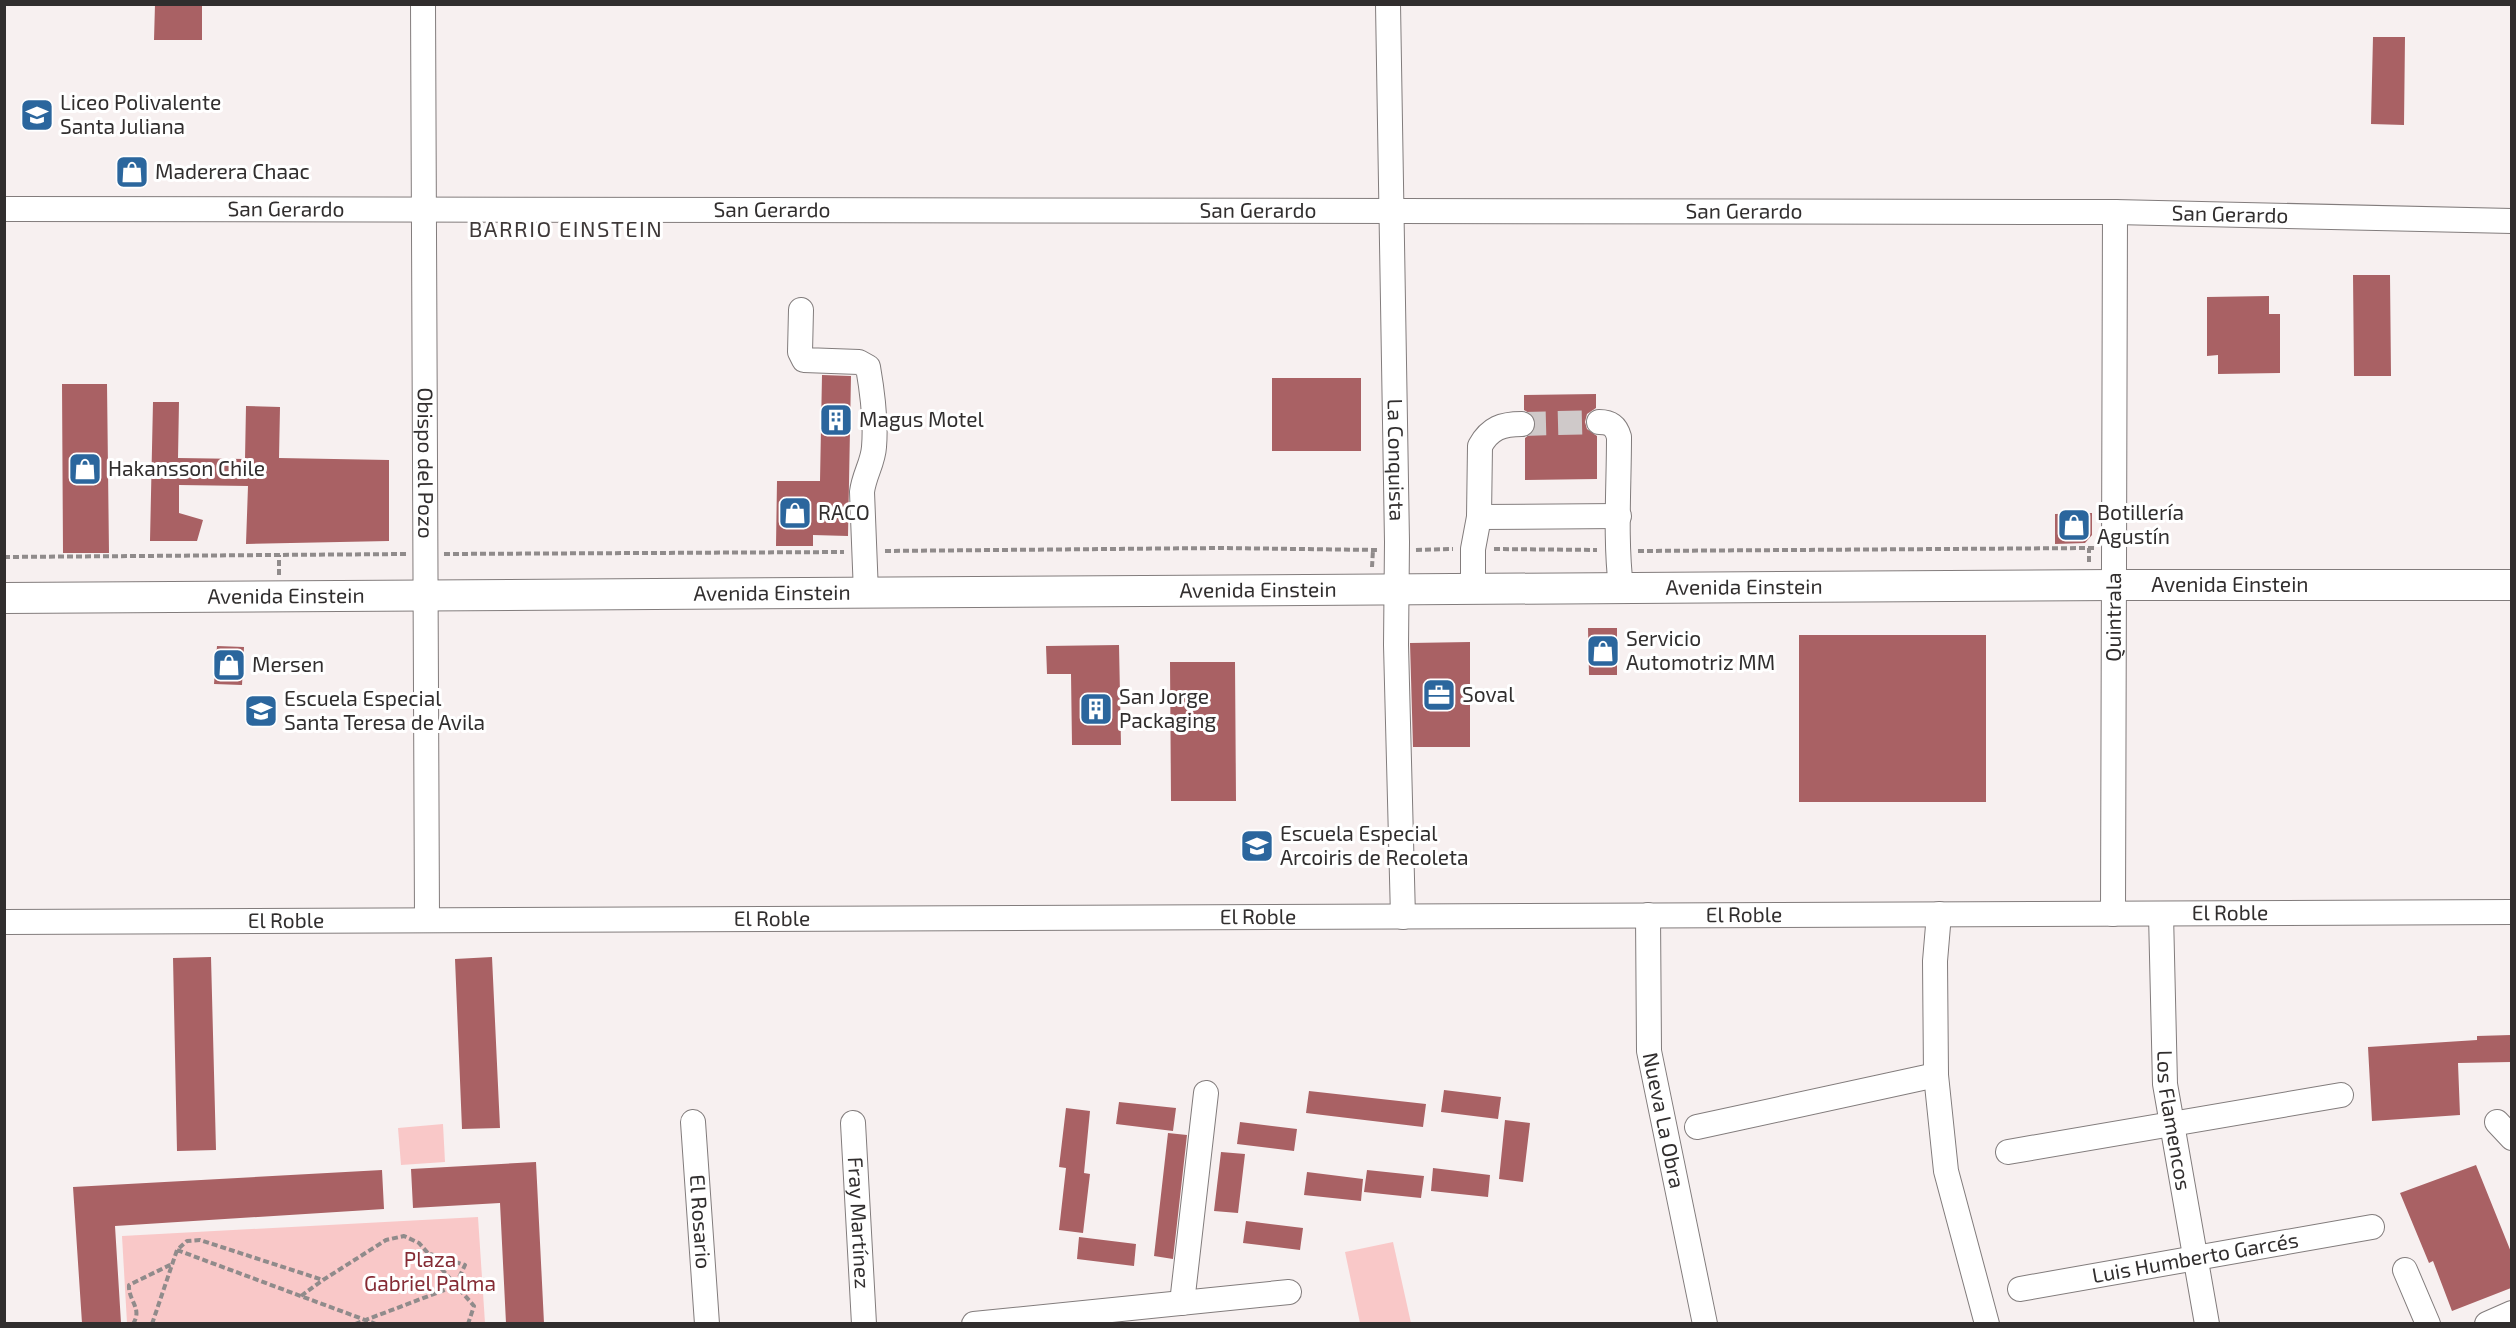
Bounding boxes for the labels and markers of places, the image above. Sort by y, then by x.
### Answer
place label: Liceo Polivalente Santa Juliana [60,89,221,138]
school or university icon: Liceo Polivalente Santa Juliana [19,97,55,133]
shop icon: Maderera Chaac [114,154,150,190]
place label: Maderera Chaac [155,158,310,183]
building icon: Magus Motel [818,402,854,438]
place label: Magus Motel [859,406,985,431]
shop icon: Hakansson Chile [67,451,103,487]
place label: Hakansson Chile [108,455,265,480]
shop icon: RACO [777,495,813,531]
place label: RACO [818,499,870,524]
place label: Botillería Agustín [2097,499,2184,548]
shop icon: Botillería Agustín [2056,507,2092,543]
place label: Servicio Automotriz MM [1626,625,1775,674]
shop icon: Servicio Automotriz MM [1585,633,1621,669]
shop icon: Mersen [211,647,247,683]
place label: Mersen [252,651,324,676]
office icon: Soval [1421,677,1457,713]
place label: Soval [1462,681,1515,706]
place label: San Jorge Packaging [1119,683,1216,732]
place label: Escuela Especial Santa Teresa de Avila [284,685,485,734]
building icon: San Jorge Packaging [1078,691,1114,727]
school or university icon: Escuela Especial Santa Teresa de Avila [243,693,279,729]
place label: Escuela Especial Arcoiris de Recoleta [1280,820,1469,869]
school or university icon: Escuela Especial Arcoiris de Recoleta [1239,828,1275,864]

